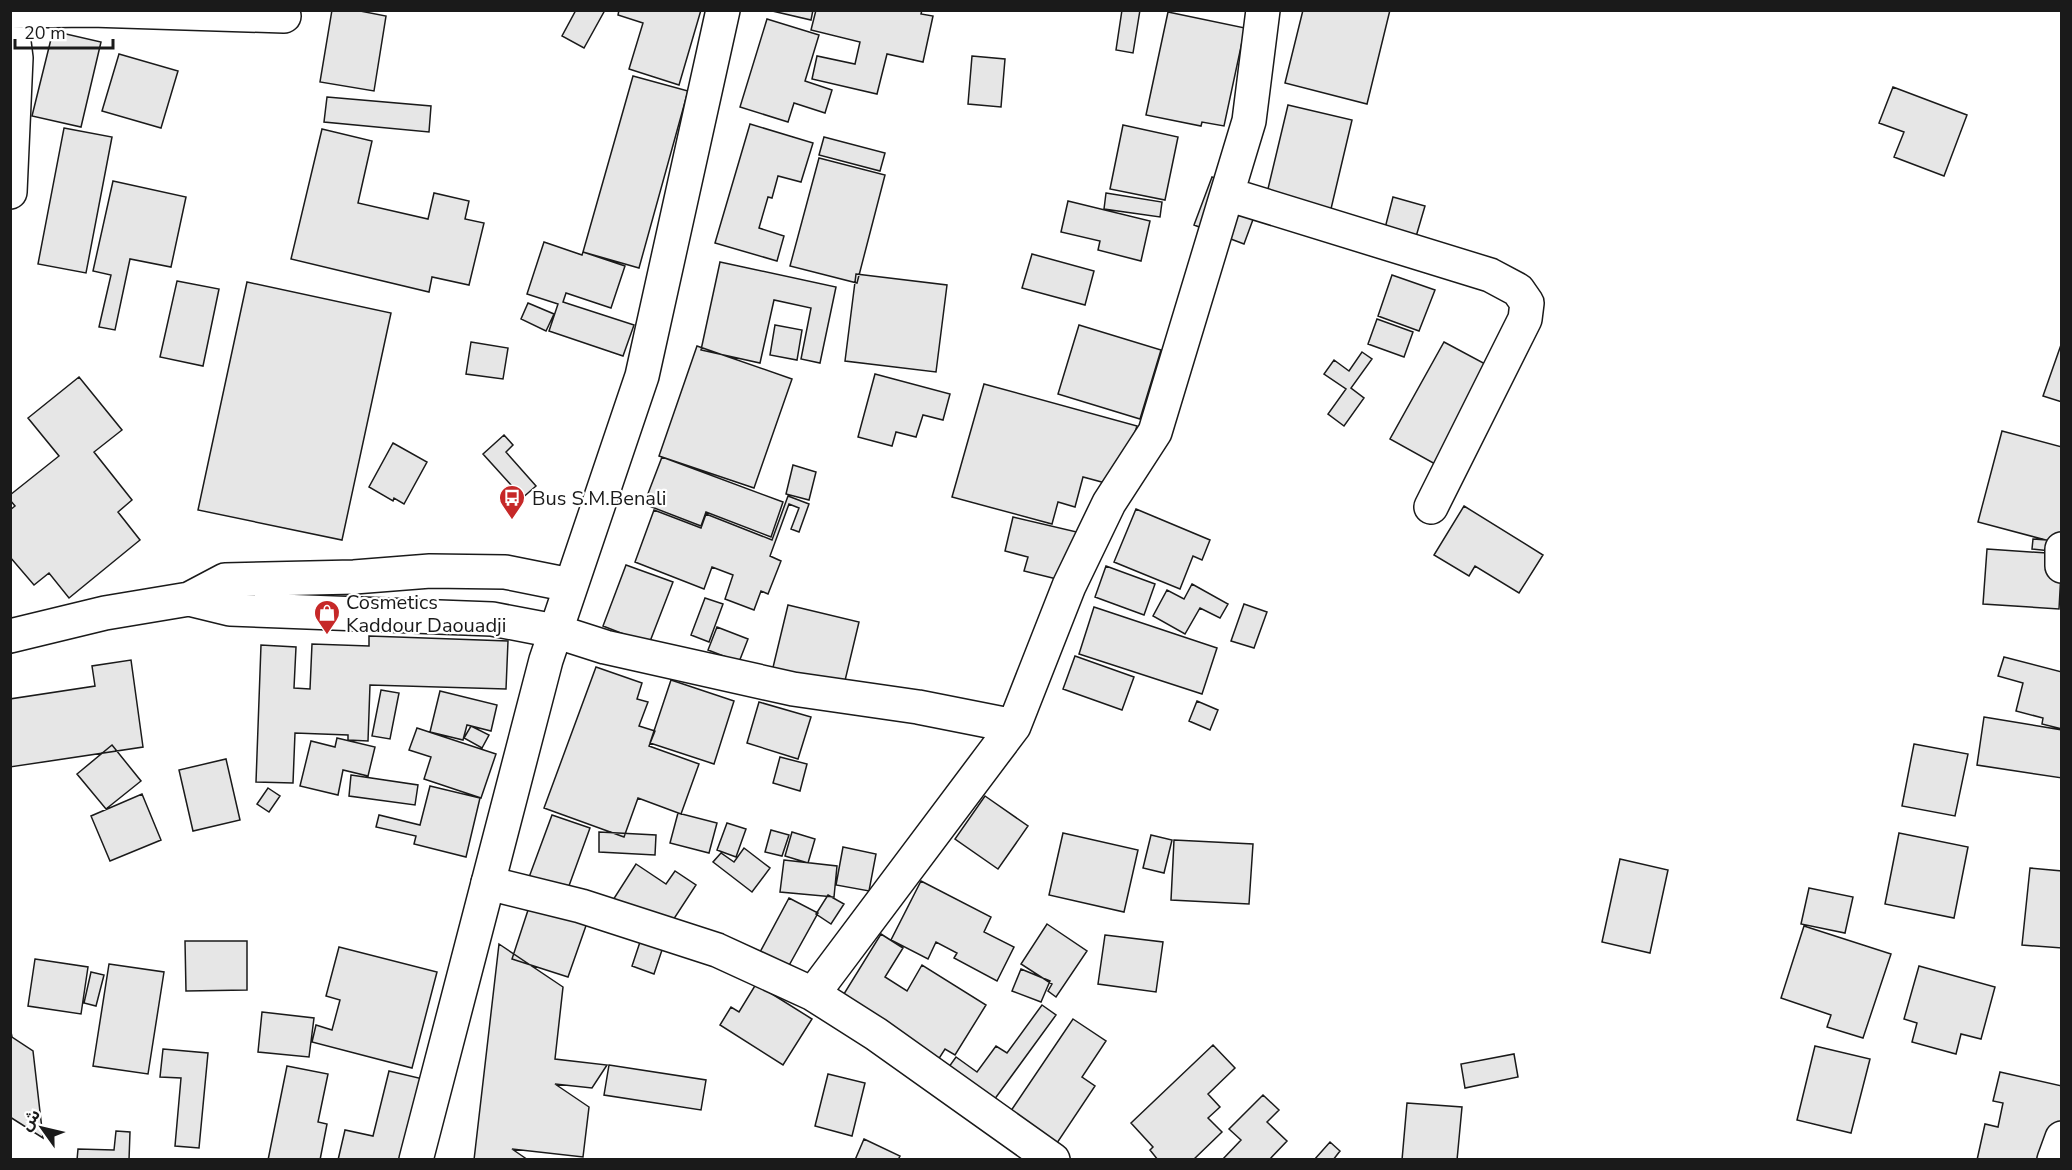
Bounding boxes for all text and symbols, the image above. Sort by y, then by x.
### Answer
scale bar [15,12,112,50]
text: 20 m [24,21,66,45]
bus stop icon: Bus S.M.Benali [497,483,527,521]
place label: Bus S.M.Benali [532,485,667,512]
place label: Cosmetics Kaddour Daouadji [346,589,506,639]
shop icon: Cosmetics Kaddour Daouadji [312,598,342,636]
north arrow [12,1098,72,1158]
text: ش [15,1105,46,1135]

